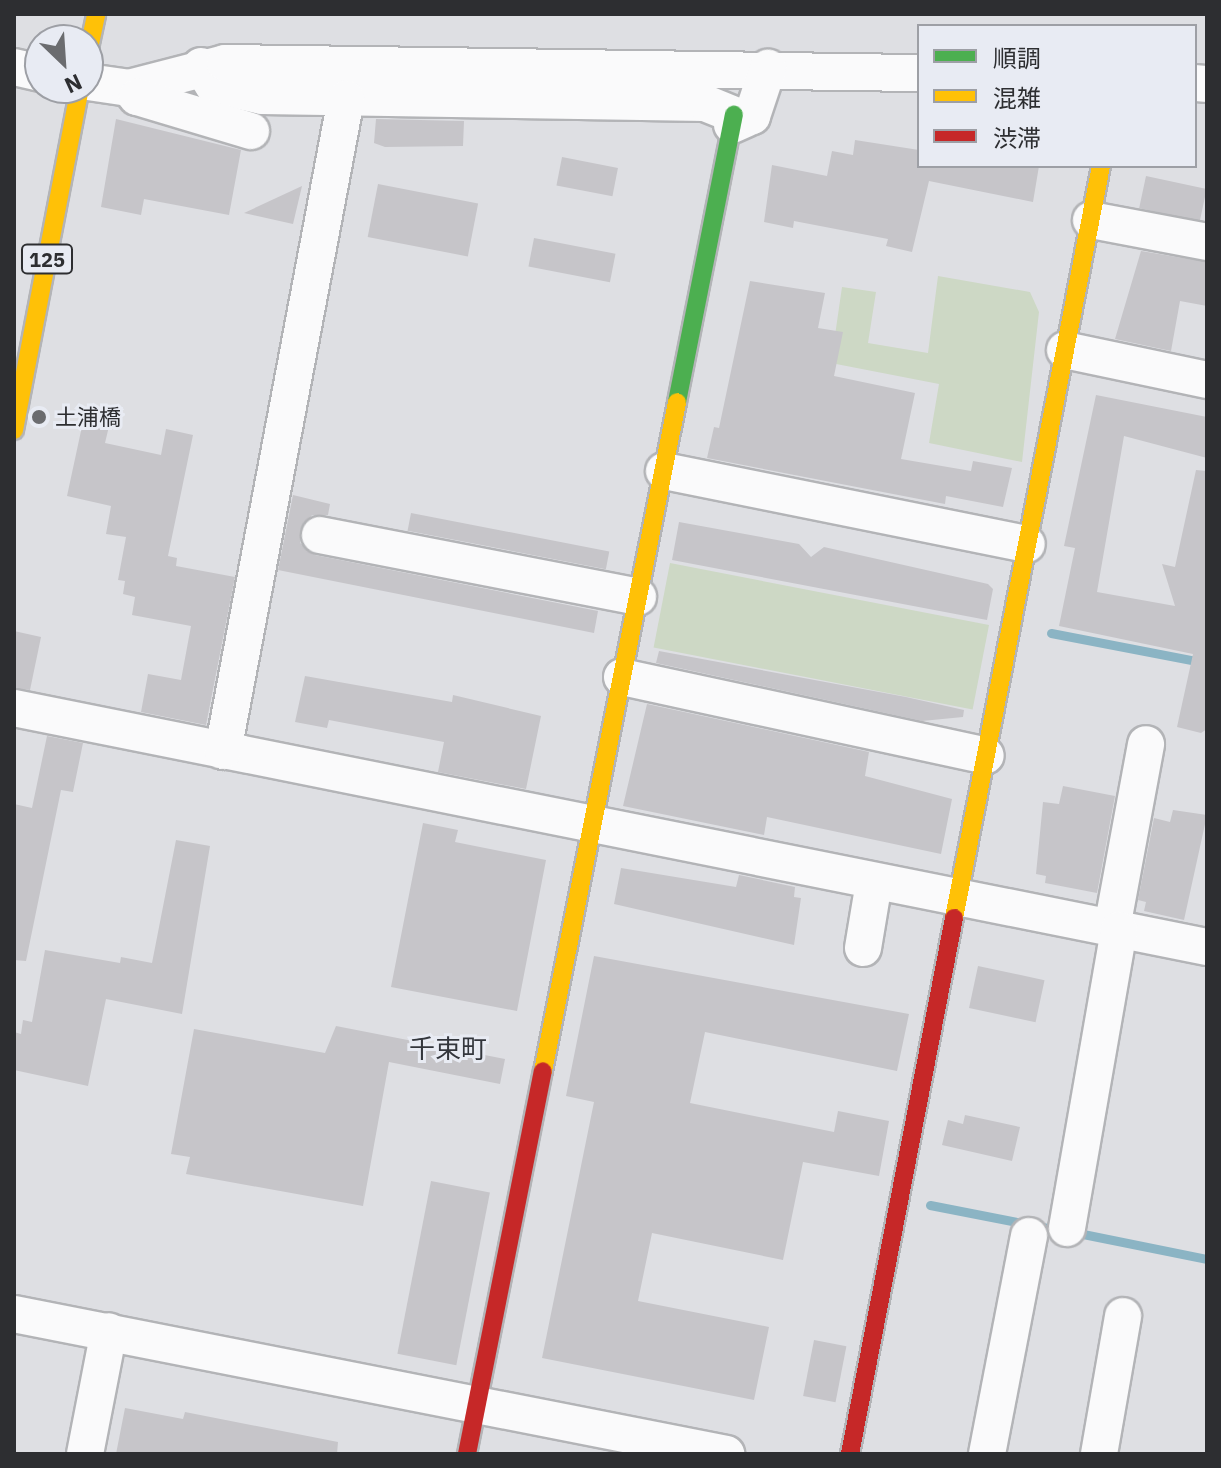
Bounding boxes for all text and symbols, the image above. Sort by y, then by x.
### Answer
north arrow [24,24,104,104]
legend [917,24,1197,168]
text: 順調 [993,42,1041,74]
text: N [60,68,87,101]
text: 混雑 [993,82,1041,114]
text: 渋滞 [993,122,1041,154]
road number: 125 [21,243,73,275]
place label: 土浦橋 [55,404,121,430]
marker: 土浦橋 [30,408,48,426]
district label: 千束町 [409,1033,487,1065]

